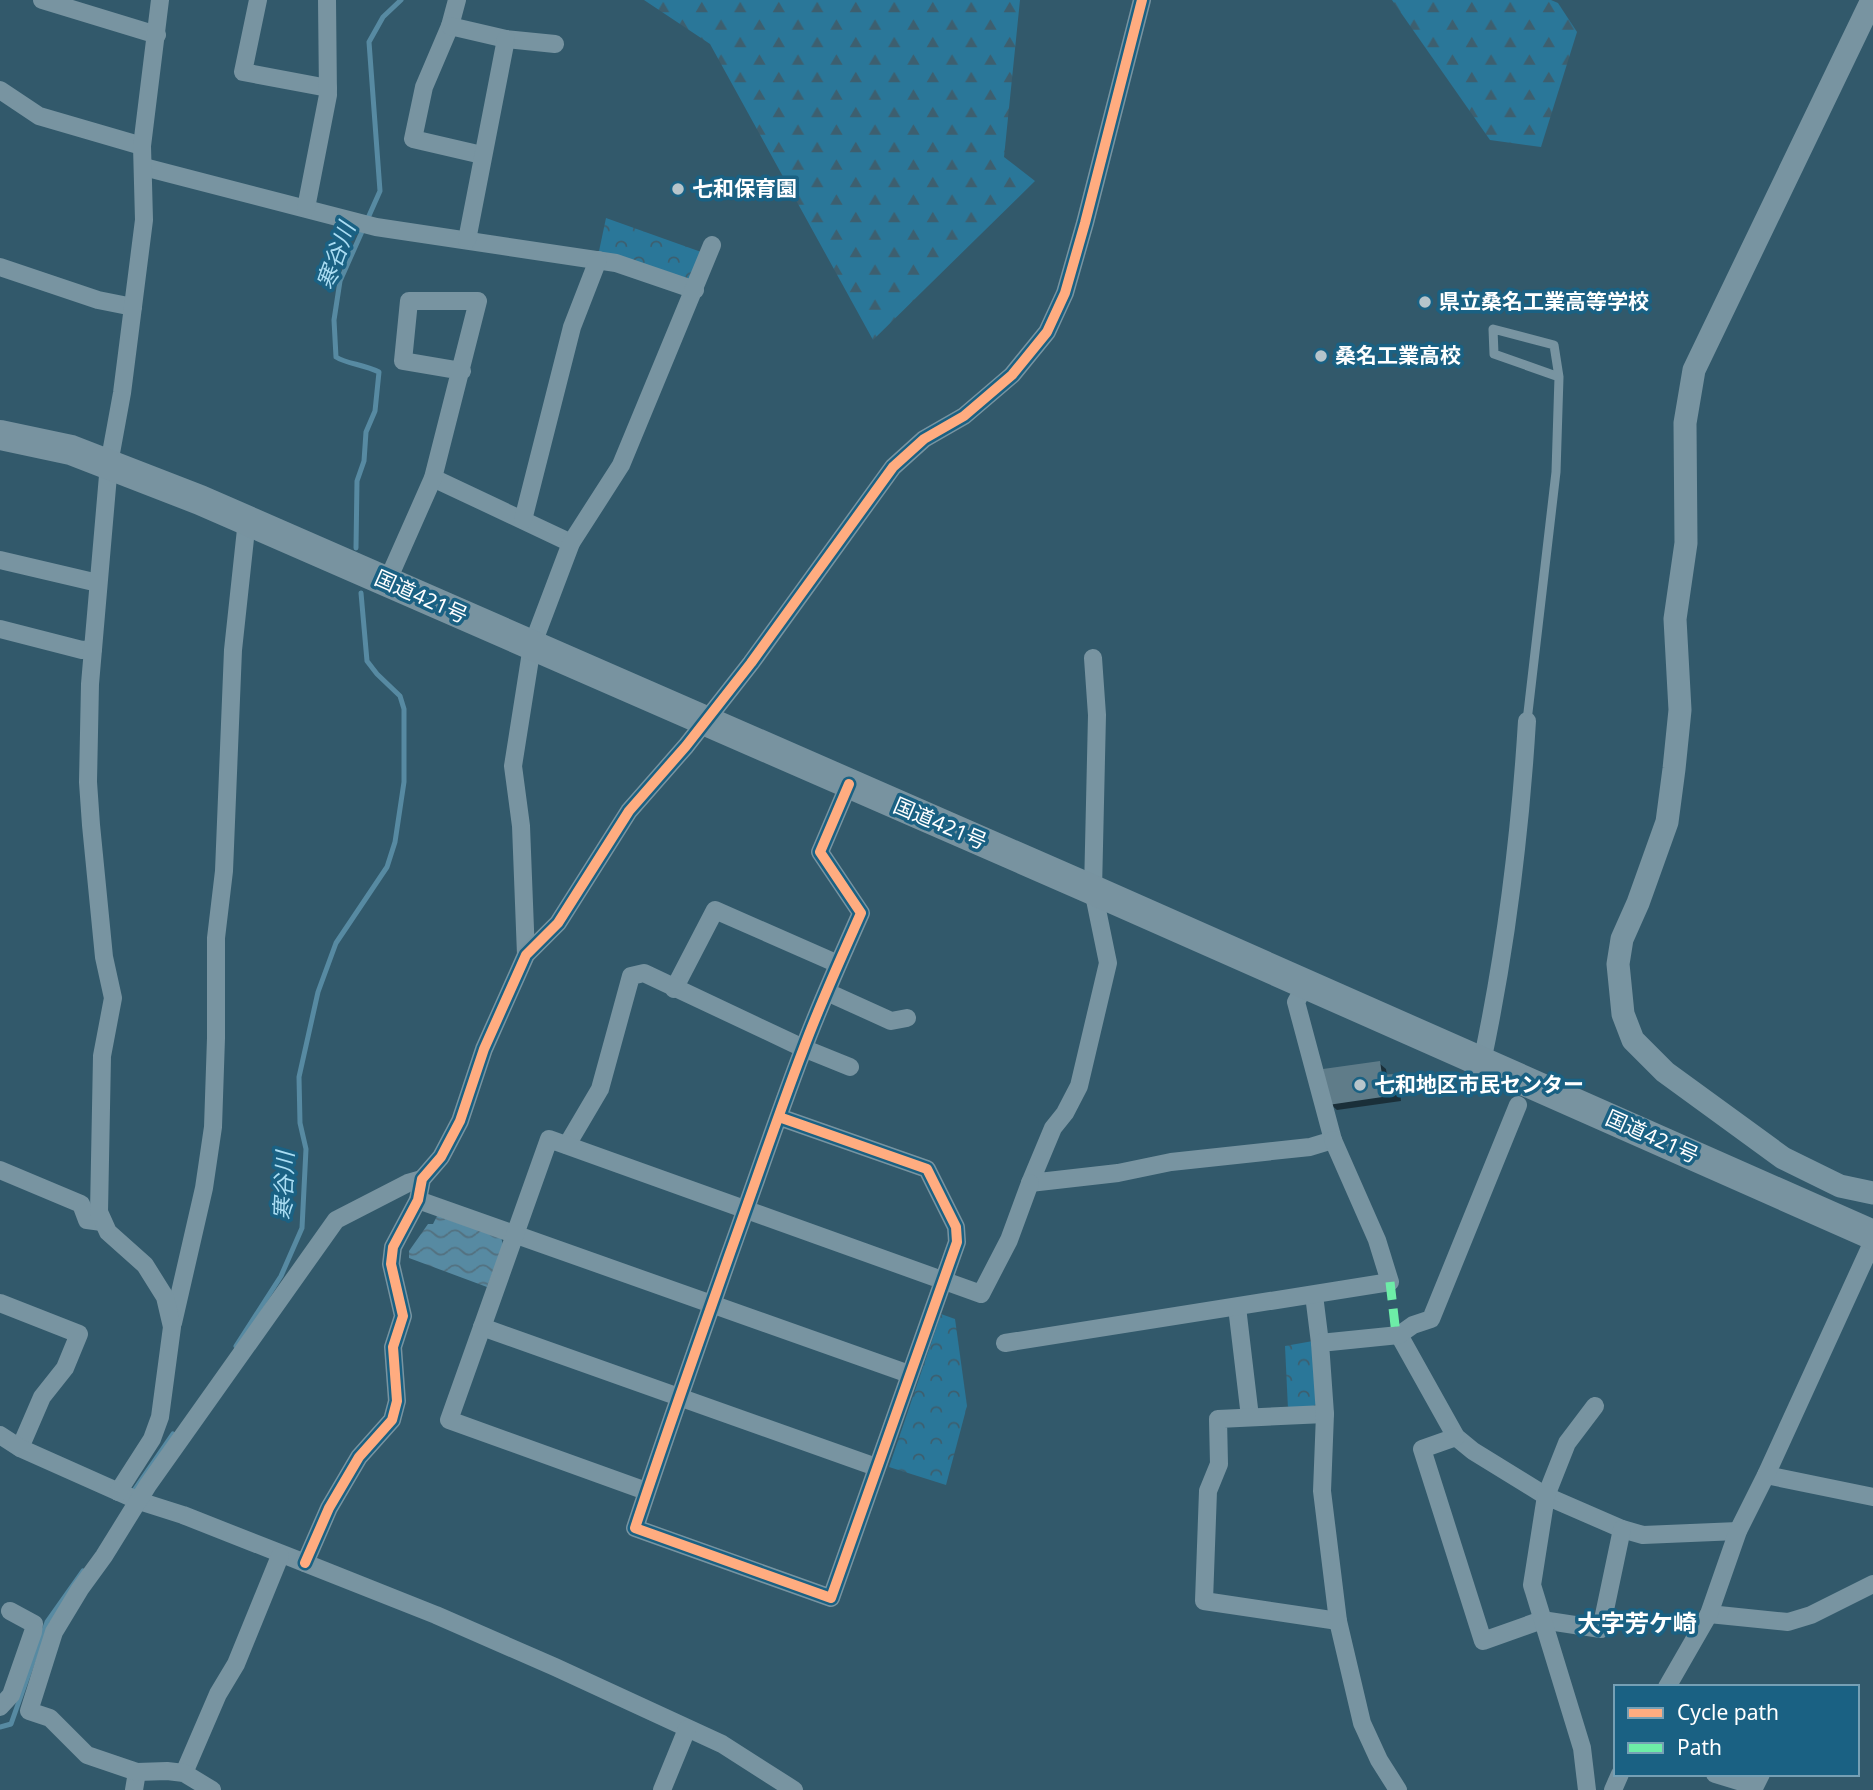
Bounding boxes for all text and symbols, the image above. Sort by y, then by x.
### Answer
place label: 七和保育園 [692,174,797,202]
marker: 七和保育園 [670,181,686,197]
water label: 寒谷川 [308,215,363,294]
place label: 県立桑名工業高等学校 [1439,287,1649,315]
marker: 県立桑名工業高等学校 [1417,294,1433,310]
place label: 桑名工業高校 [1335,341,1461,369]
marker: 桑名工業高校 [1313,348,1329,364]
street label: 国道421号 [370,563,472,629]
street label: 国道421号 [889,791,991,855]
place label: 七和地区市民センター [1374,1070,1584,1098]
marker: 七和地区市民センター [1352,1077,1368,1093]
street label: 国道421号 [1601,1103,1703,1169]
water label: 寒谷川 [266,1148,300,1221]
district label: 大字芳ケ崎 [1577,1606,1697,1639]
legend [1614,1685,1859,1776]
text: Cycle path [1677,1698,1779,1726]
text: Path [1677,1733,1722,1761]

